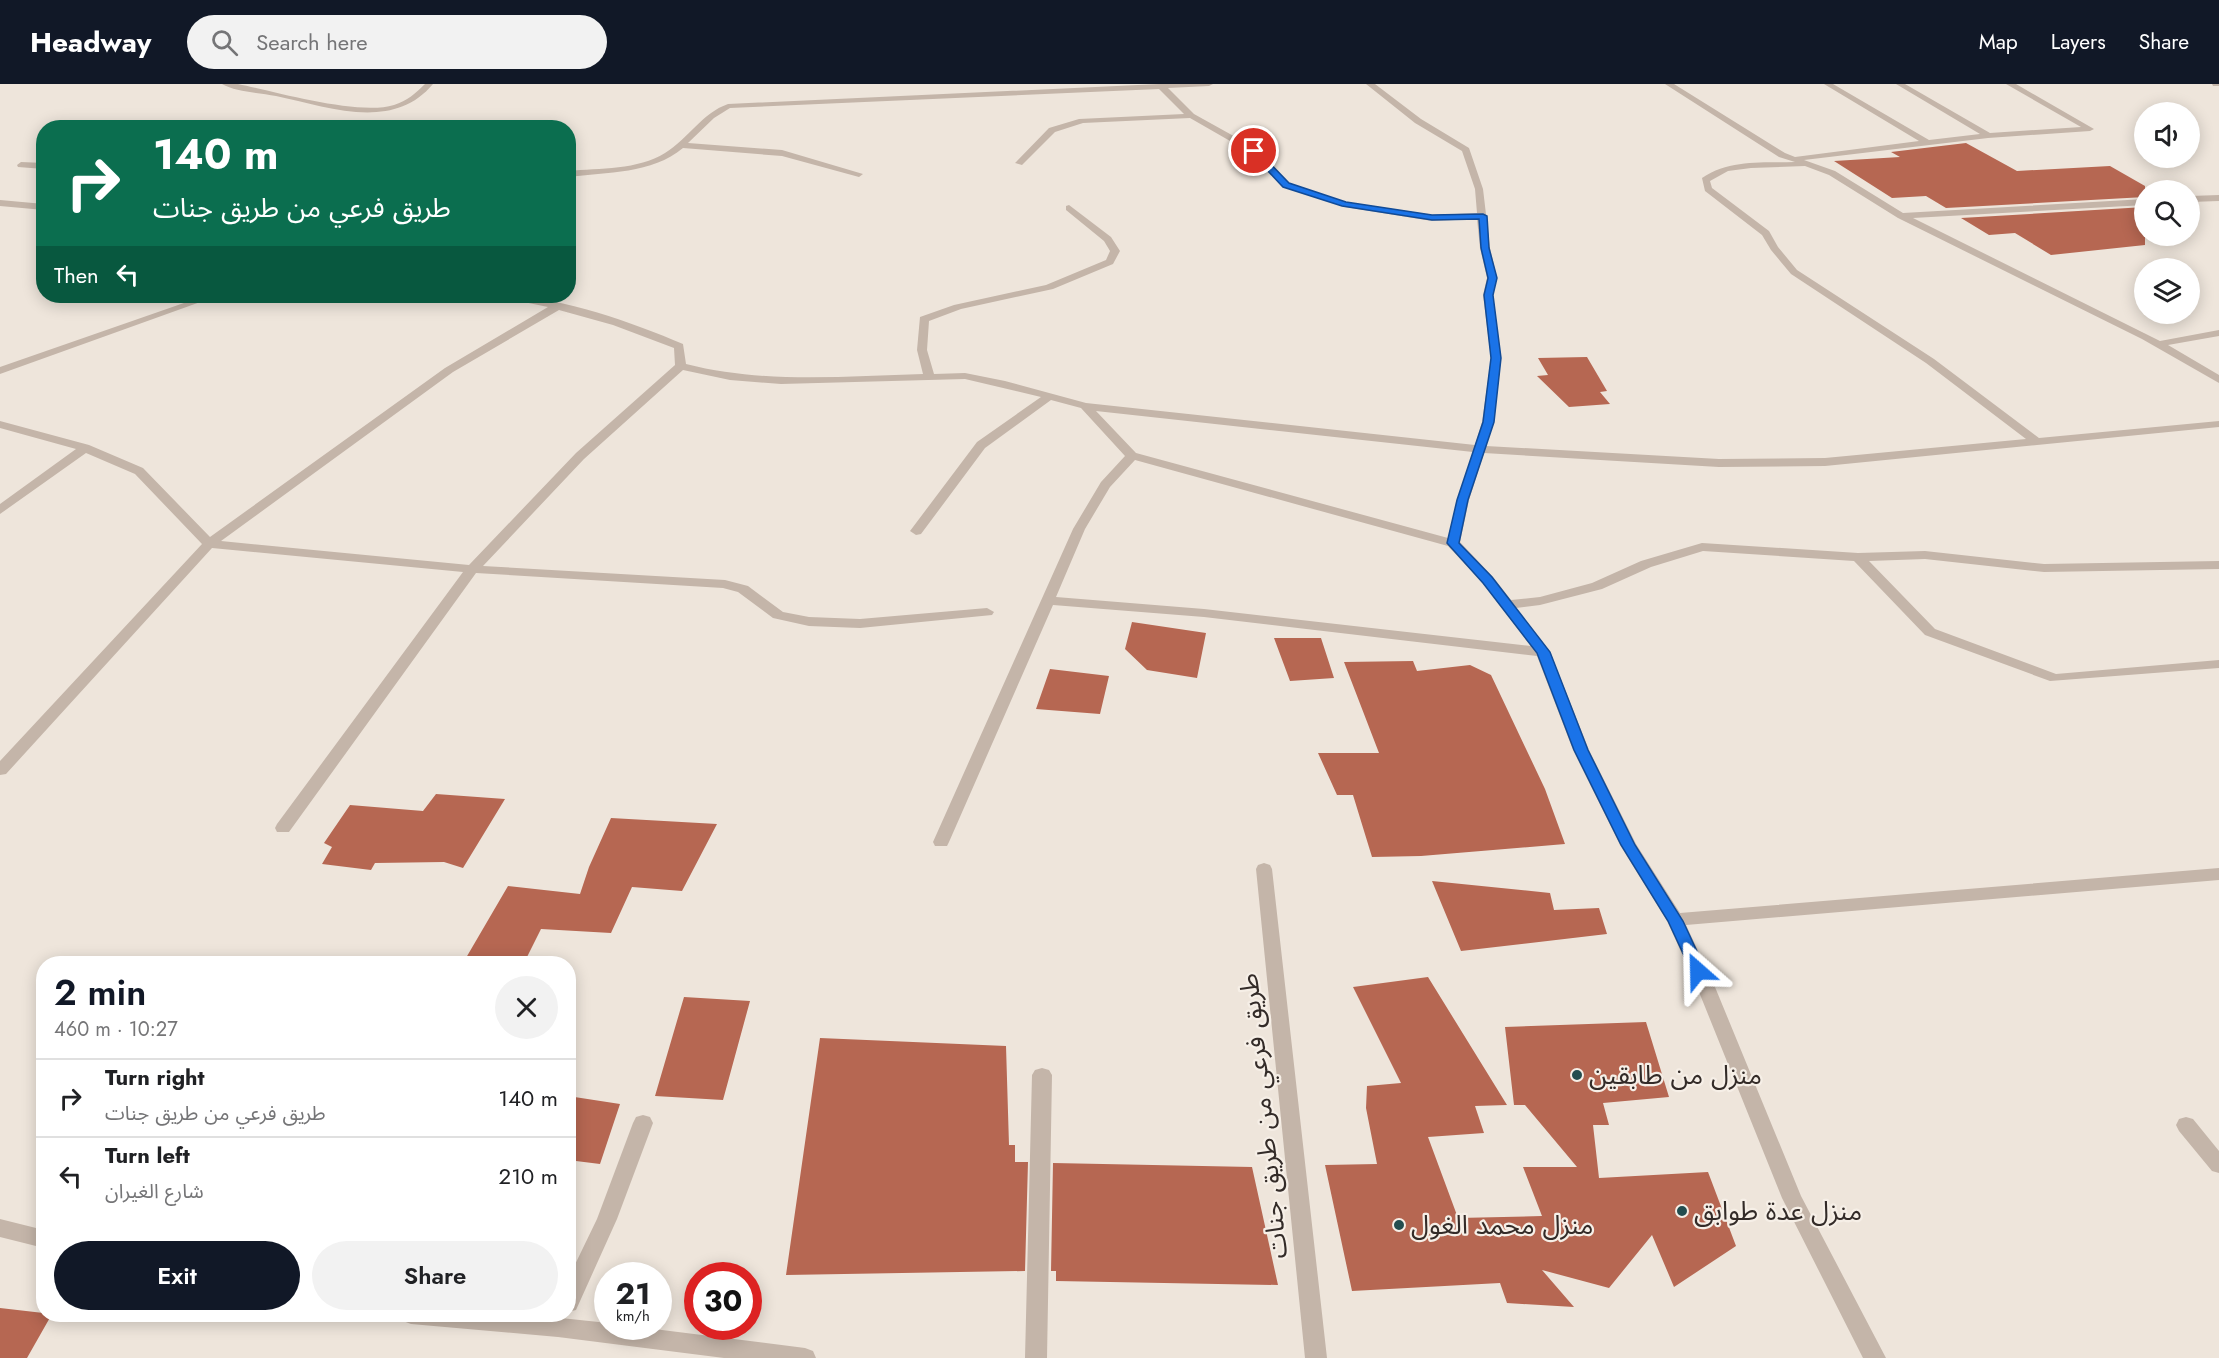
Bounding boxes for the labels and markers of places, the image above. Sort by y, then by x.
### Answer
pin [1228,125,1279,176]
place label: منزل من طابقين [1589,1056,1762,1094]
marker: منزل من طابقين [1570,1068,1584,1082]
place label: منزل عدة طوابق [1694,1192,1862,1230]
marker: منزل عدة طوابق [1675,1204,1689,1218]
place label: منزل محمد الغول [1411,1206,1593,1244]
marker: منزل محمد الغول [1392,1218,1406,1232]

